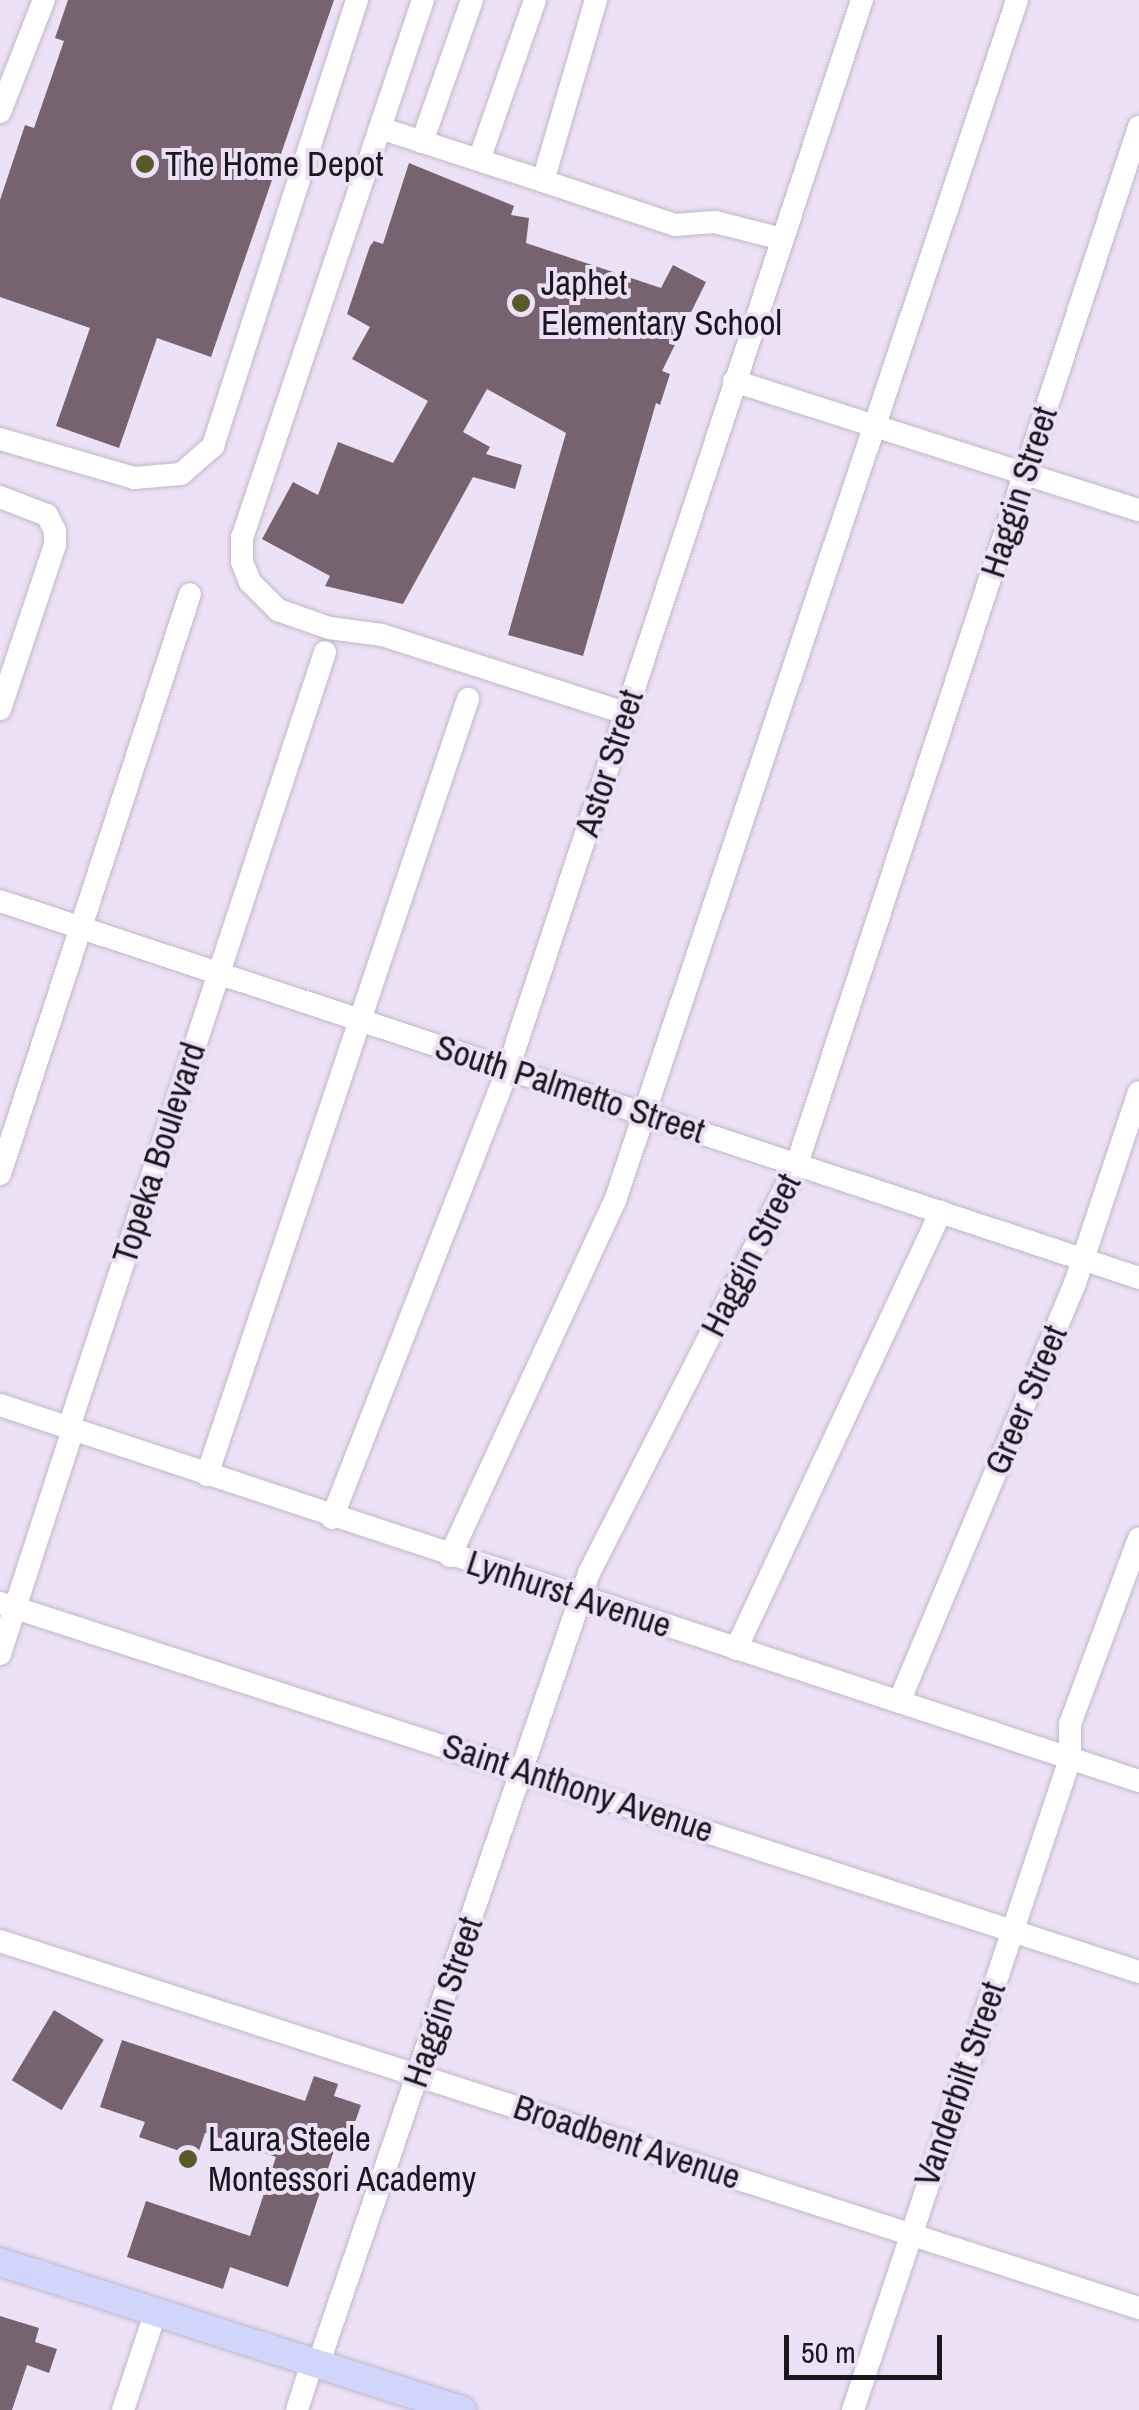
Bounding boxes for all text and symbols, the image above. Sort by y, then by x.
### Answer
place label: The Home Depot [165,143,384,185]
marker: The Home Depot [134,153,156,175]
place label: Japhet Elementary School [541,262,782,344]
marker: Japhet Elementary School [510,292,532,314]
street label: Haggin Street [972,401,1066,583]
street label: Astor Street [566,684,652,842]
street label: South Palmetto Street [430,1026,710,1152]
street label: Topeka Boulevard [104,1037,214,1269]
street label: Haggin Street [692,1167,810,1343]
street label: Greer Street [976,1319,1076,1481]
street label: Lynhurst Avenue [461,1541,677,1647]
street label: Saint Anthony Avenue [436,1724,720,1852]
street label: Haggin Street [394,1911,492,2093]
street label: Vanderbilt Street [905,1976,1015,2192]
street label: Broadbent Avenue [508,2085,746,2199]
place label: Laura Steele Montessori Academy [208,2118,478,2200]
marker: Laura Steele Montessori Academy [177,2148,199,2170]
scale bar [789,2315,946,2377]
text: 50 m [801,2332,856,2372]

